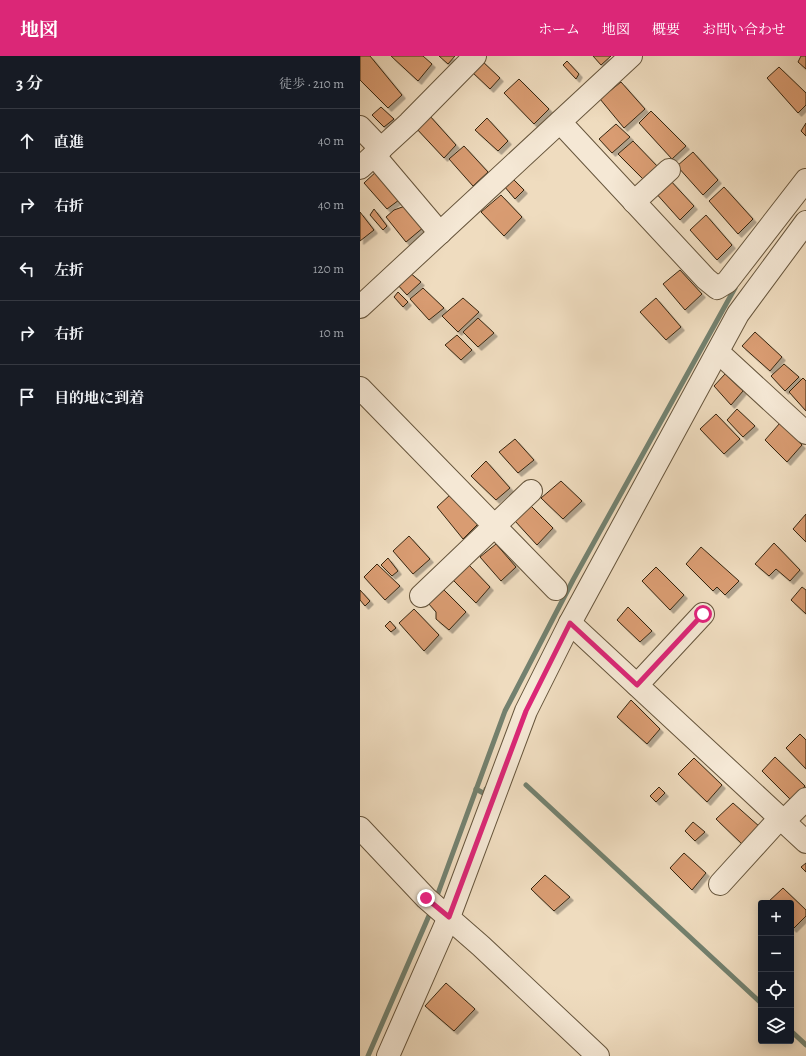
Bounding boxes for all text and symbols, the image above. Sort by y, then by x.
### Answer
text: 地図 [20,17,58,43]
text: ホーム [538,20,580,39]
text: 地図 [602,20,630,39]
text: 概要 [652,20,680,39]
text: お問い合わせ [702,20,786,39]
text: 3 分 [16,72,43,95]
text: 徒歩 · 210 m [279,75,344,92]
icon: ahead [16,130,38,152]
text: 直進 [54,132,84,152]
text: 40 m [318,132,344,149]
icon: right [16,194,38,216]
text: 右折 [54,196,84,216]
text: 40 m [318,196,344,213]
icon: left [16,258,38,280]
text: 左折 [54,260,84,280]
text: 120 m [313,260,344,277]
icon: right [16,322,38,344]
text: 右折 [54,324,84,344]
text: 10 m [319,324,344,341]
icon: arrive [16,386,38,408]
text: 目的地に到着 [54,388,144,408]
route start [694,605,712,623]
route end [417,889,435,907]
map controls [758,900,794,1044]
button: + [758,900,794,936]
button: − [758,936,794,972]
button: locate [758,972,794,1008]
button: layers [758,1008,794,1044]

